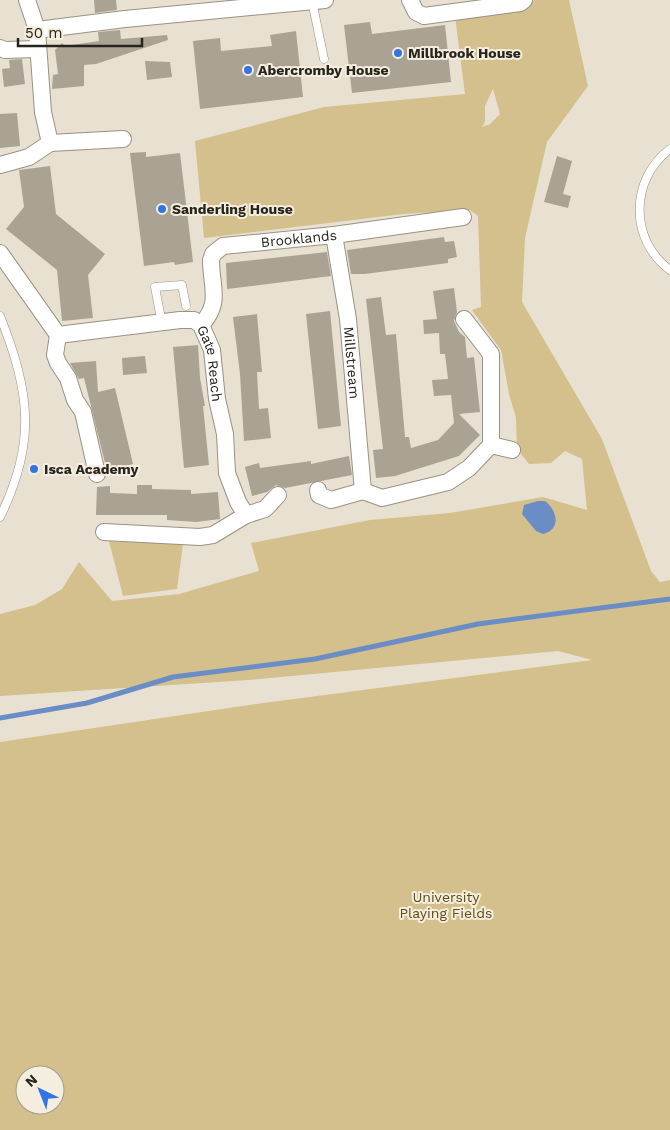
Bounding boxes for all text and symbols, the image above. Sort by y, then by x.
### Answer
scale bar [18,15,141,47]
text: 50 m [25,24,62,42]
place label: Millbrook House [408,45,521,61]
marker: Millbrook House [392,47,404,59]
place label: Abercromby House [258,62,389,78]
marker: Abercromby House [242,64,254,76]
place label: Sanderling House [172,201,293,217]
marker: Sanderling House [156,203,168,215]
street label: Brooklands [260,227,338,250]
street label: Gate Reach [194,323,225,402]
street label: Millstream [341,326,363,399]
place label: Isca Academy [44,461,138,477]
marker: Isca Academy [28,463,40,475]
park label: University Playing Fields [400,889,492,921]
north arrow [15,1065,65,1115]
text: N [22,1071,40,1090]

